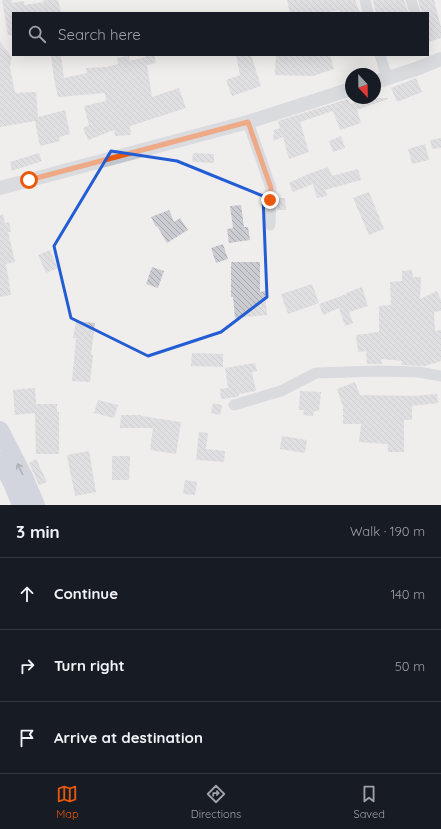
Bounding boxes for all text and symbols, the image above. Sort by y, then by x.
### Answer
search box [12,12,429,56]
icon: search [26,23,48,45]
text: Search here [58,25,141,44]
north arrow [345,68,381,104]
route start [20,171,38,189]
route end [261,191,279,209]
one-way arrow [16,464,23,476]
text: 3 min [16,521,60,542]
text: Walk · 190 m [350,523,425,539]
icon: ahead [16,583,38,605]
text: Continue [54,584,118,603]
text: 140 m [390,586,425,602]
icon: right [16,655,38,677]
text: Turn right [54,656,125,675]
text: 50 m [395,658,425,674]
icon: arrive [16,727,38,749]
text: Arrive at destination [54,728,203,747]
tab: Map [56,783,79,821]
tab: Directions [191,783,241,821]
tab: Saved [353,783,385,821]

